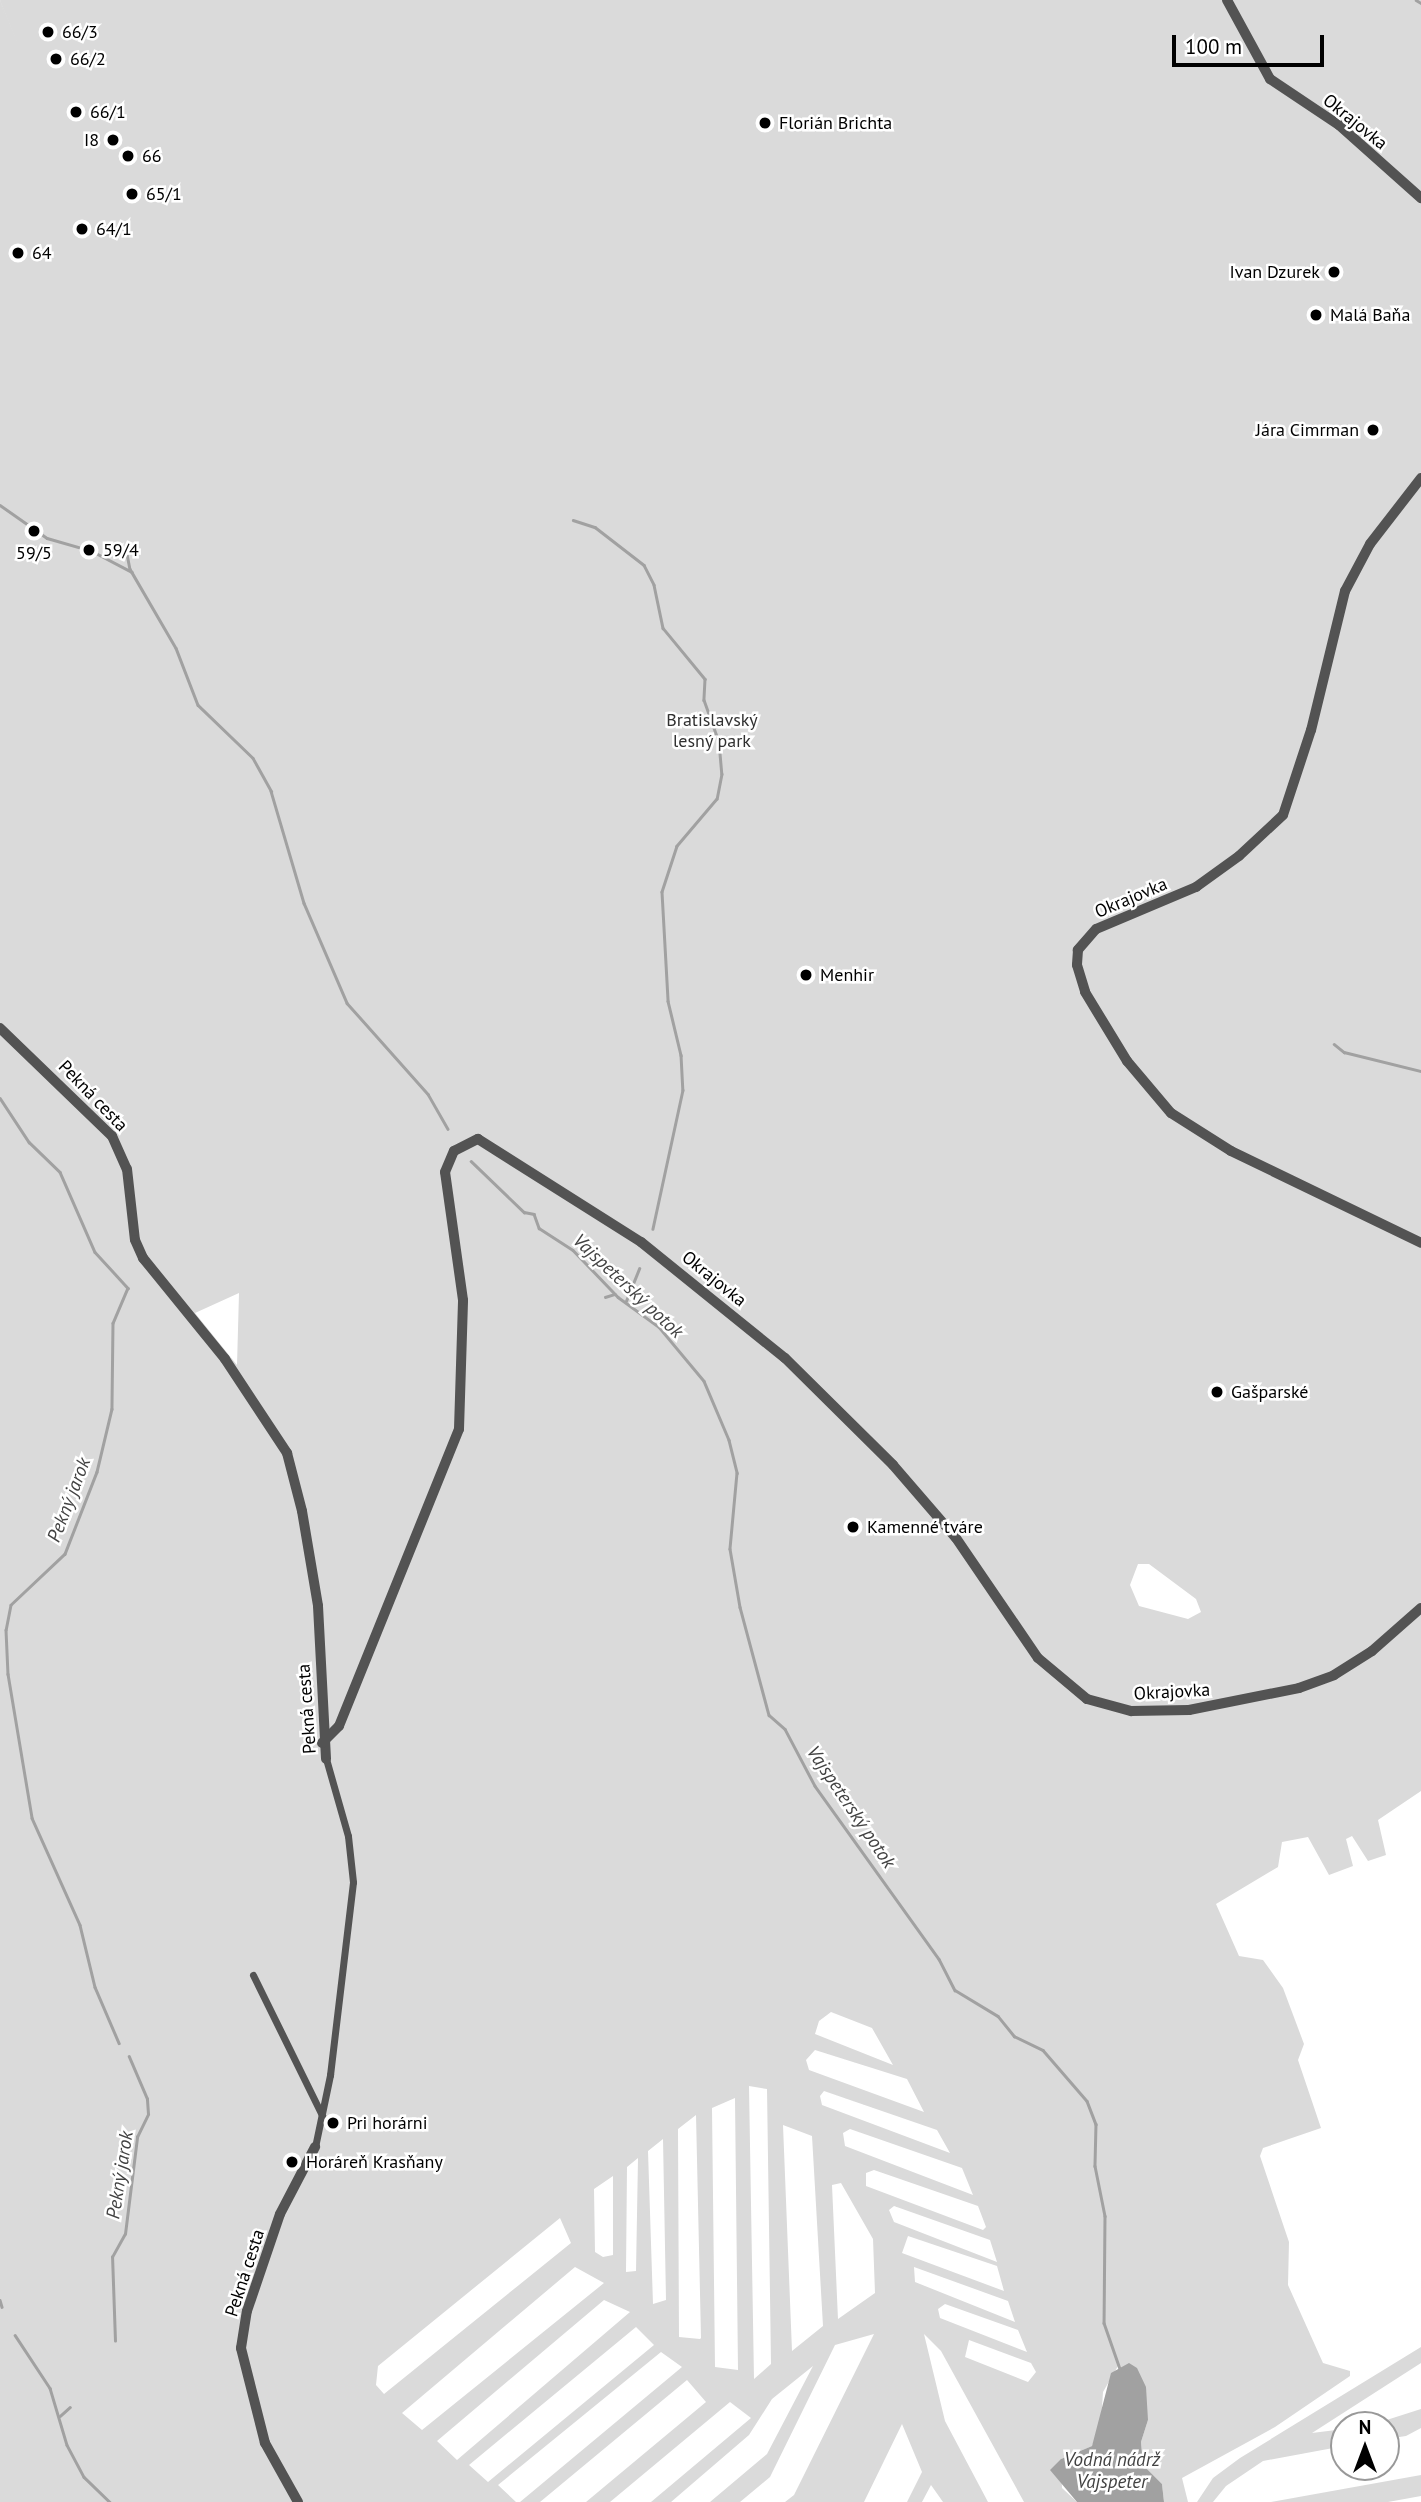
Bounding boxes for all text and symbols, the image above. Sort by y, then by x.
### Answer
place label: 66/3 [62,21,98,43]
scale bar [1176,21,1328,65]
marker: 66/3 [40,24,56,40]
text: 100 m [1185,33,1242,60]
place label: 66/2 [70,48,106,70]
marker: 66/2 [48,51,64,67]
street label: Okrajovka [1318,90,1392,154]
place label: 66/1 [90,101,126,123]
marker: 66/1 [68,104,84,120]
place label: Florián Brichta [779,112,892,134]
marker: Florián Brichta [757,115,773,131]
place label: I8 [84,129,99,151]
marker: I8 [105,132,121,148]
place label: 66 [142,145,162,167]
marker: 66 [120,148,136,164]
place label: 65/1 [146,183,182,205]
marker: 65/1 [124,186,140,202]
place label: 64/1 [96,218,132,240]
marker: 64/1 [74,221,90,237]
place label: 64 [32,242,52,264]
marker: 64 [10,245,26,261]
place label: Ivan Dzurek [1230,261,1320,283]
marker: Ivan Dzurek [1326,264,1342,280]
place label: Malá Baňa [1330,304,1410,326]
marker: Malá Baňa [1308,307,1324,323]
place label: Jára Cimrman [1256,419,1359,441]
marker: Jára Cimrman [1365,422,1381,438]
marker: 59/5 [26,523,42,539]
place label: 59/4 [103,539,139,561]
place label: 59/5 [16,542,52,564]
marker: 59/4 [81,542,97,558]
park label: Bratislavský lesný park [666,710,758,752]
street label: Okrajovka [1092,873,1170,923]
place label: Menhir [820,964,874,986]
marker: Menhir [798,967,814,983]
street label: Pekná cesta [54,1056,132,1136]
water label: Vajspeterský potok [568,1229,688,1343]
street label: Okrajovka [677,1247,751,1311]
place label: Gašparské [1231,1381,1308,1403]
marker: Gašparské [1209,1384,1225,1400]
water label: Pekný jarok [42,1454,96,1546]
place label: Kamenné tváre [867,1516,983,1538]
marker: Kamenné tváre [845,1519,861,1535]
street label: Pekná cesta [293,1663,321,1755]
street label: Okrajovka [1133,1679,1211,1705]
water label: Vajspeterský potok [802,1741,900,1873]
place label: Pri horárni [347,2112,428,2134]
marker: Pri horárni [325,2115,341,2131]
water label: Pekný jarok [102,2129,138,2221]
place label: Horáreň Krasňany [306,2151,443,2173]
marker: Horáreň Krasňany [284,2154,300,2170]
street label: Pekná cesta [221,2227,269,2319]
north arrow [1330,2411,1400,2481]
text: N [1359,2415,1371,2439]
water label: Vodná nádrž Vajspeter [1064,2449,1160,2493]

